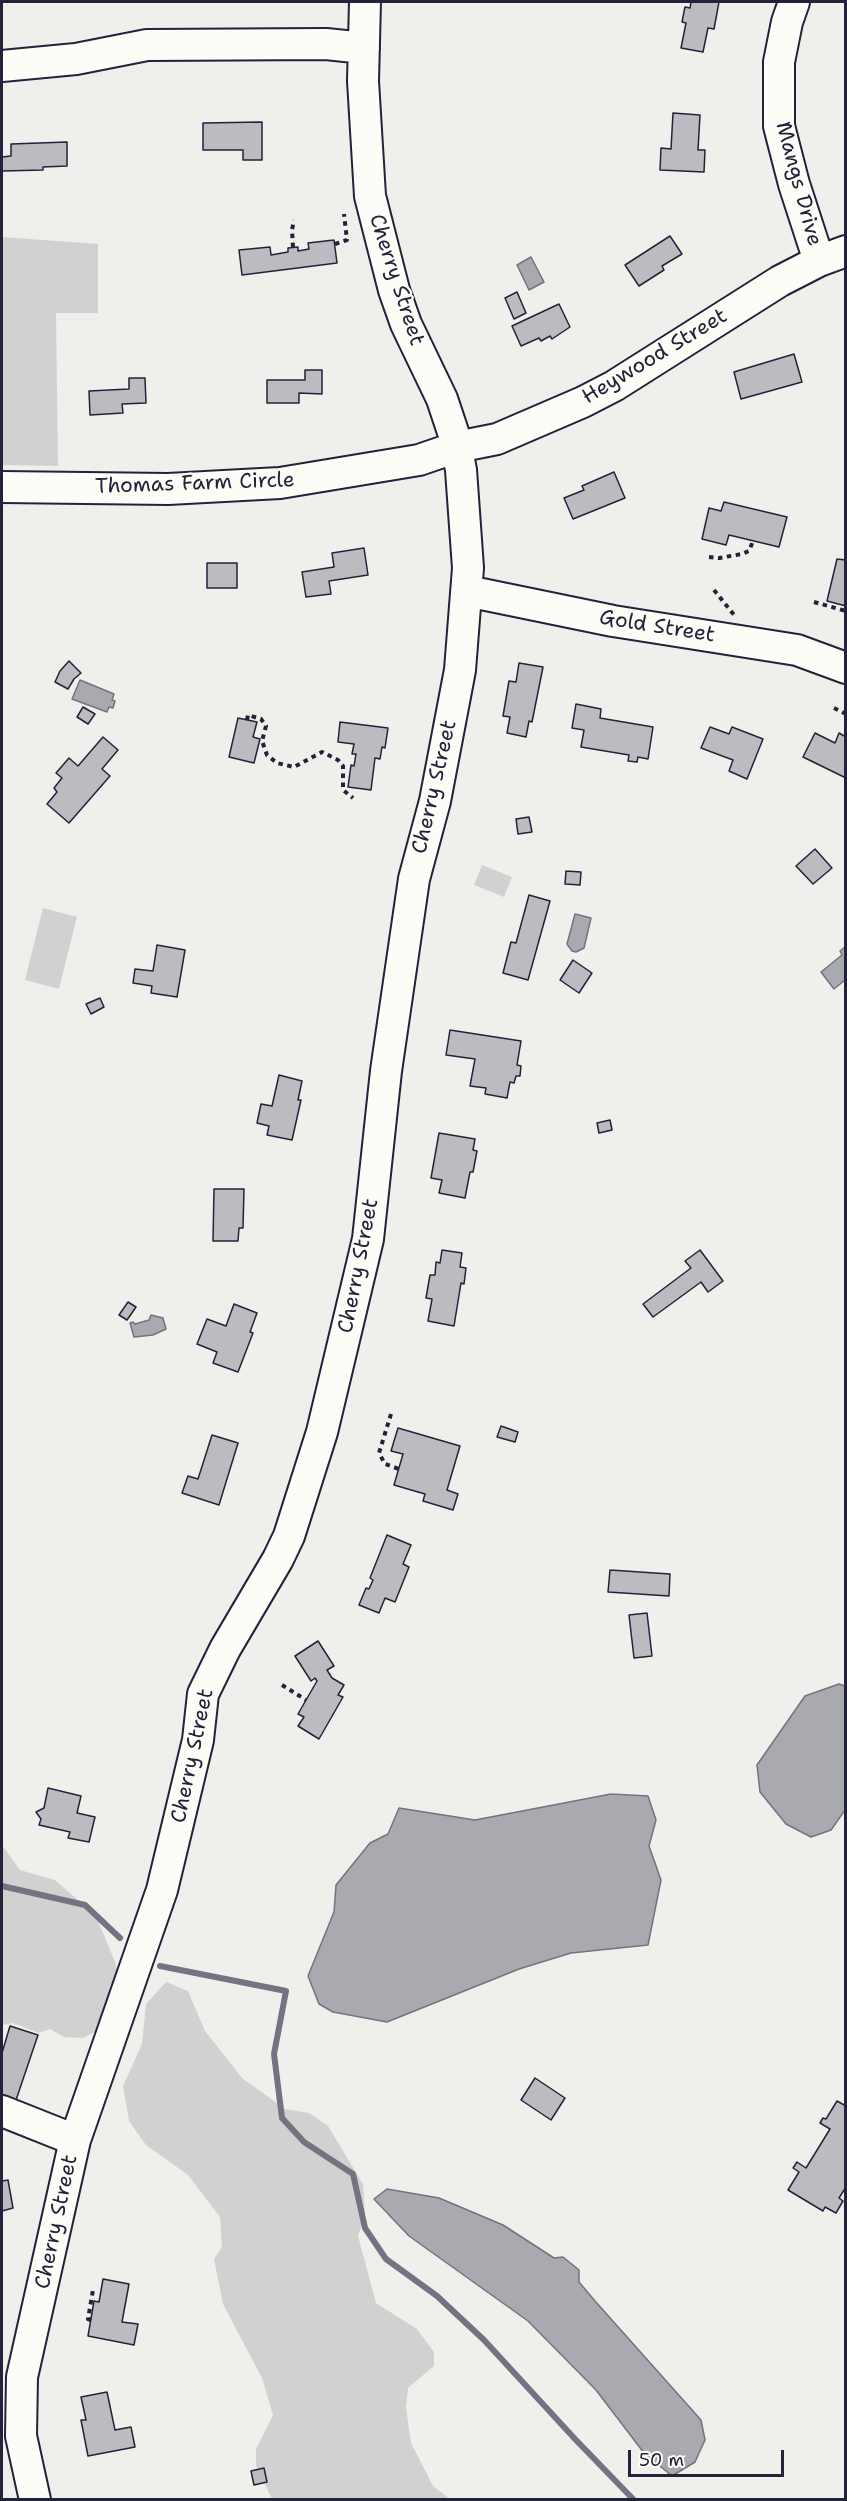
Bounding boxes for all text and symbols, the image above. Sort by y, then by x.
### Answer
street label: Mangs Drive [769,119,827,249]
street label: Cherry Street [363,211,429,349]
street label: Heywood Street [578,304,732,410]
street label: Thomas Farm Circle [95,468,295,500]
street label: Gold Street [597,605,717,649]
street label: Cherry Street [407,718,463,856]
street label: Cherry Street [334,1197,384,1335]
street label: Cherry Street [166,1687,220,1825]
street label: Cherry Street [30,2153,84,2291]
scale bar [631,2438,787,2476]
text: 50 m [639,2448,684,2472]

